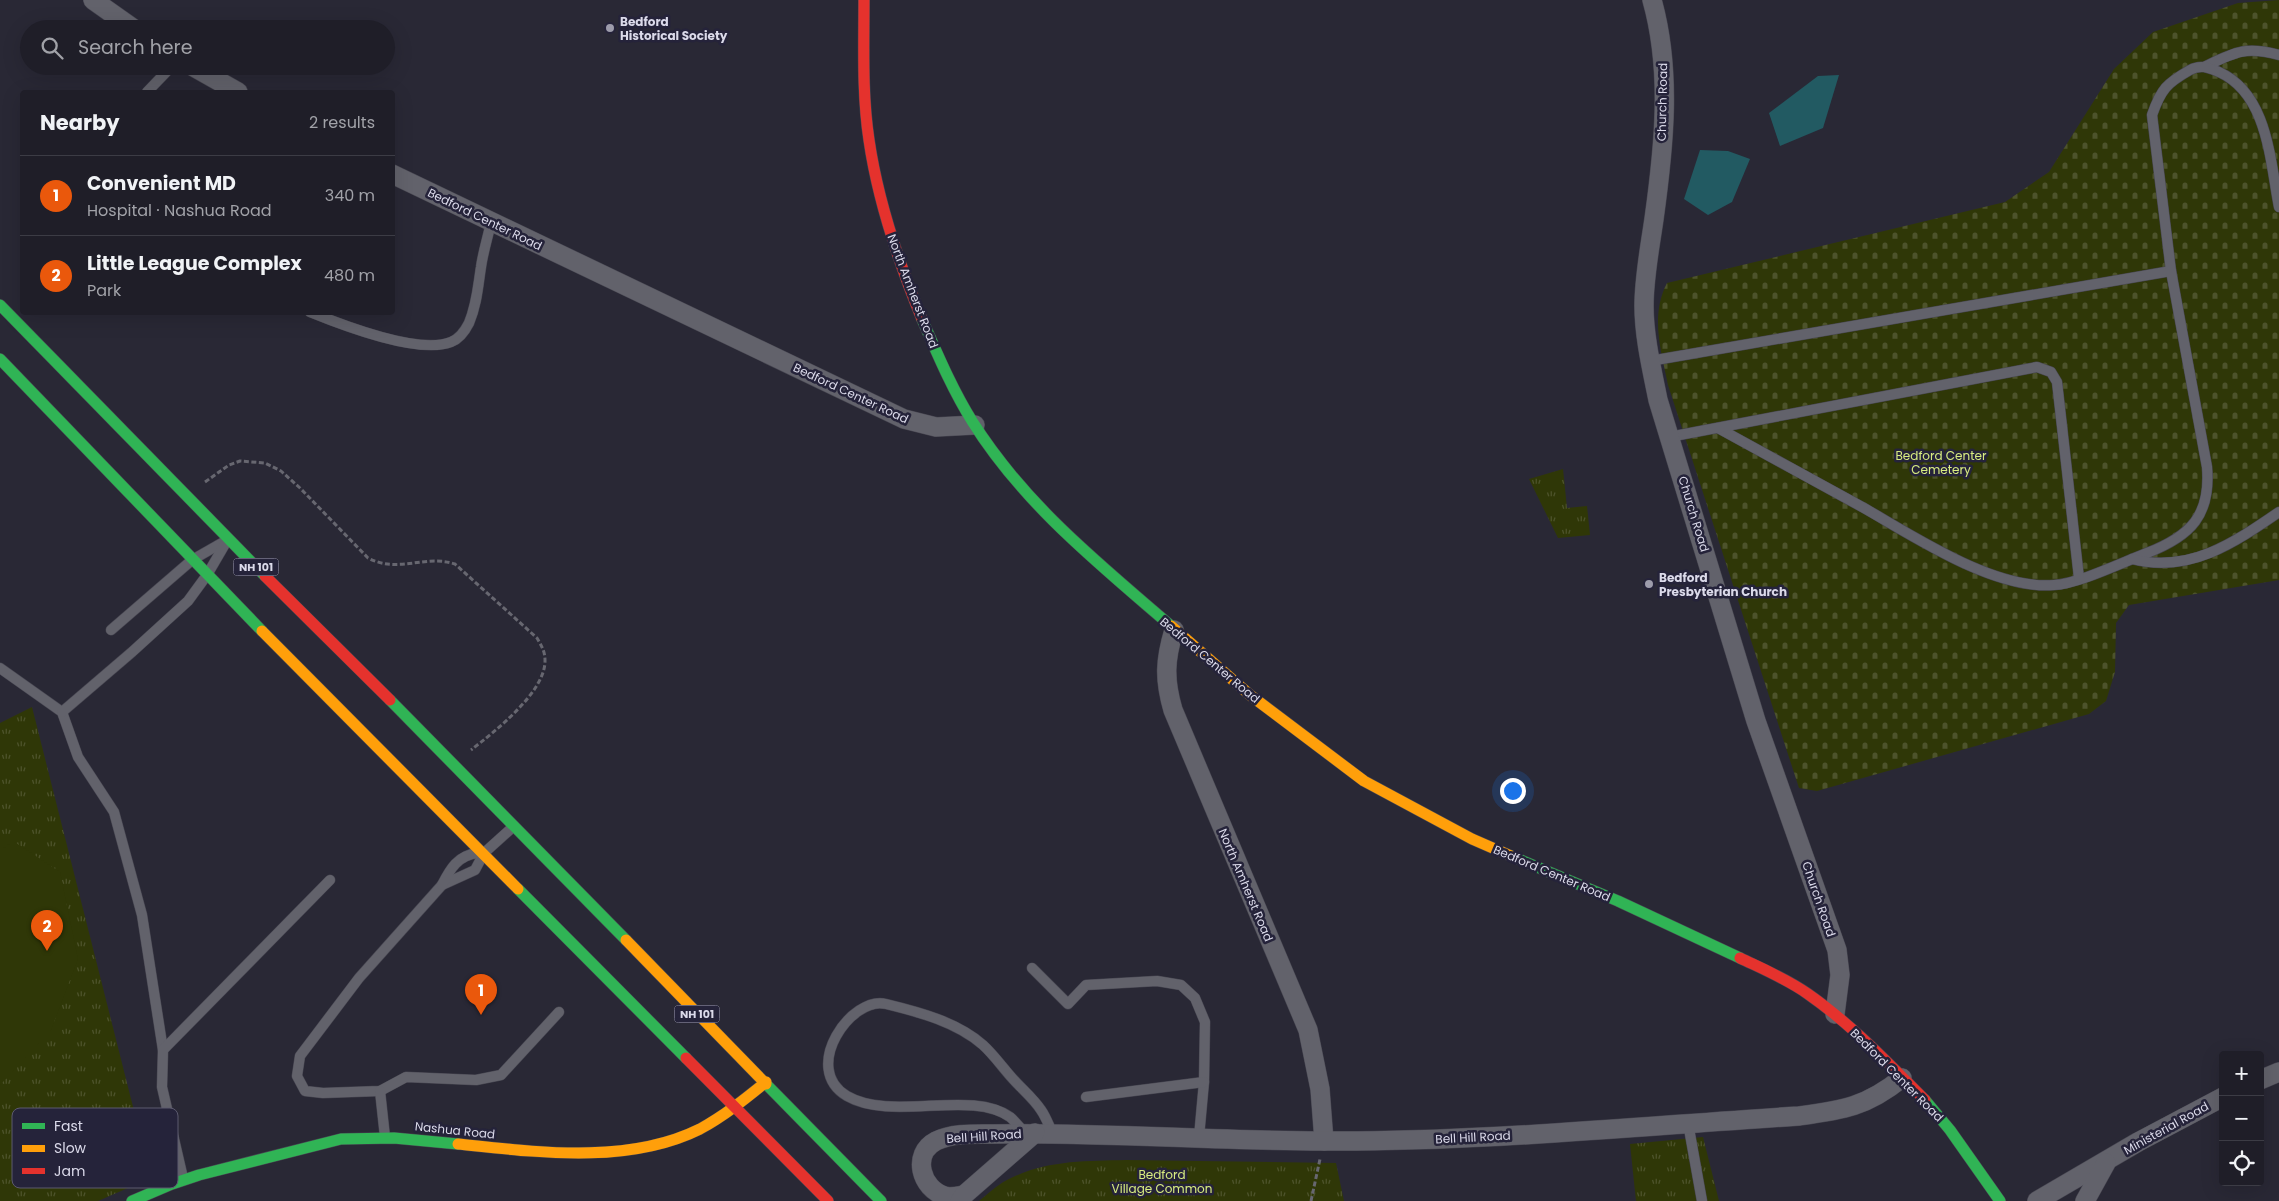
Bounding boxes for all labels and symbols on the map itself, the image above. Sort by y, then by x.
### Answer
place label: Bedford Historical Society [620,13,728,44]
marker: Bedford Historical Society [604,22,616,34]
street label: Church Road [1653,63,1671,141]
street label: Bedford Center Road [425,184,545,254]
street label: North Amherst Road [883,232,943,350]
street label: Bedford Center Road [791,359,911,427]
park label: Bedford Center Cemetery [1896,447,1987,478]
street label: Church Road [1674,474,1714,554]
road number: NH 101 [234,558,278,576]
place label: Bedford Presbyterian Church [1659,569,1787,600]
marker: Bedford Presbyterian Church [1643,578,1655,590]
street label: Bedford Center Road [1157,613,1263,707]
your location [1500,778,1526,804]
street label: North Amherst Road [1215,826,1277,944]
street label: Bedford Center Road [1491,841,1613,905]
street label: Church Road [1798,859,1840,939]
pin: 2 [31,910,63,951]
pin: 1 [465,974,497,1015]
road number: NH 101 [674,1006,720,1022]
street label: Bedford Center Road [1847,1025,1947,1125]
street label: Ministerial Road [2120,1098,2212,1158]
legend [12,1108,178,1188]
text: Fast [54,1116,83,1136]
street label: Nashua Road [414,1117,496,1143]
street label: Bell Hill Road [946,1125,1022,1147]
street label: Bell Hill Road [1435,1127,1511,1147]
text: Slow [54,1138,87,1158]
text: Jam [54,1161,85,1181]
park label: Bedford Village Common [1112,1166,1212,1197]

